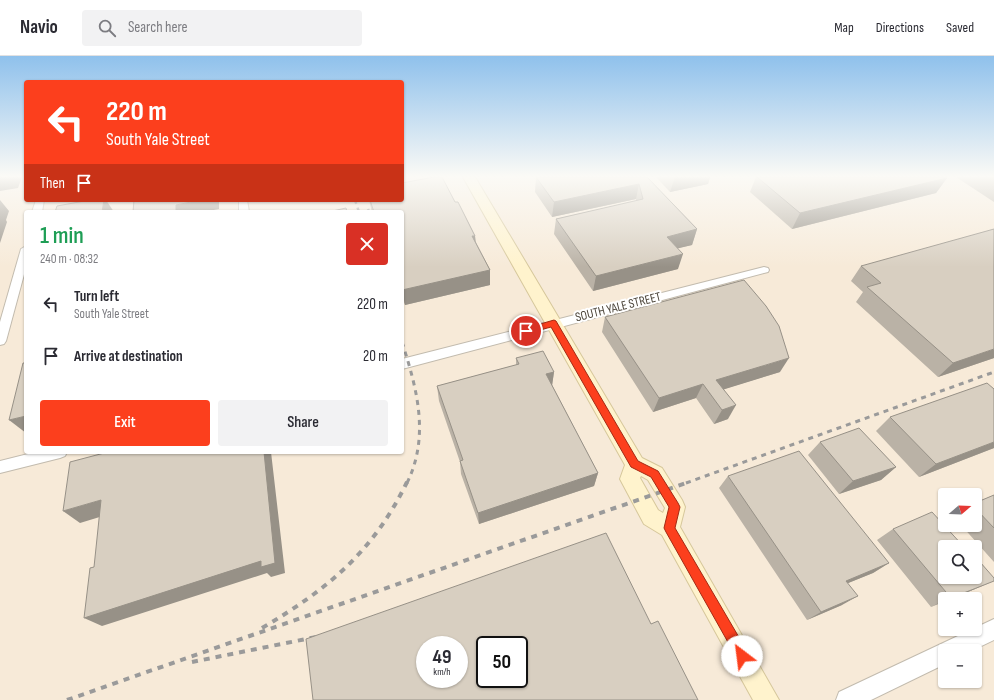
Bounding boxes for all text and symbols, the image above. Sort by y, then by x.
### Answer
search box [82,10,362,46]
text: Navio [20,16,58,39]
icon: search [96,17,118,39]
text: Search here [128,18,188,37]
text: Map [834,19,854,36]
text: Directions [876,19,924,36]
text: Saved [946,19,974,36]
text: 220 m [106,95,167,128]
icon: left [40,96,92,148]
text: South Yale Street [106,129,210,150]
icon: arrive [73,172,95,194]
text: Then [40,174,65,193]
text: 1 min [40,221,84,250]
button: close [346,223,388,265]
text: 240 m · 08:32 [40,251,98,267]
text: Turn left [74,287,119,306]
street label: SOUTH YALE STREET [573,289,663,325]
icon: left [40,293,62,315]
text: 220 m [357,295,388,314]
text: South Yale Street [74,306,149,322]
pin [509,314,543,348]
icon: arrive [515,320,537,342]
icon: arrive [40,345,62,367]
text: Arrive at destination [74,347,183,366]
text: 20 m [363,347,388,366]
button: Exit [40,400,210,446]
button: Share [218,400,388,446]
north arrow [938,488,982,532]
map controls [938,488,982,688]
button: search [938,540,982,584]
button: + [938,592,982,636]
position arrow [721,635,763,677]
speed limit sign: 50 [476,636,528,688]
button: − [938,644,982,688]
text: 49 [433,645,451,669]
text: km/h [433,666,451,678]

